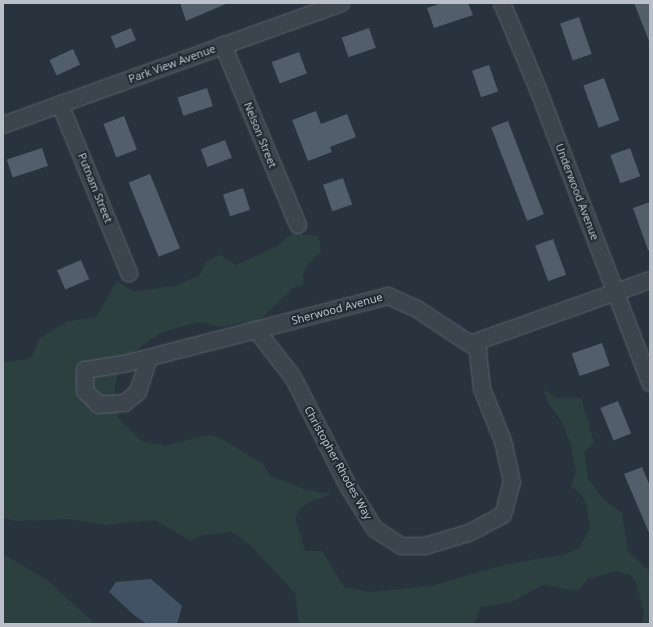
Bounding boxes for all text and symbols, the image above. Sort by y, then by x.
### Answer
street label: Park View Avenue [127,42,217,86]
street label: Nelson Street [241,100,279,170]
street label: Underwood Avenue [552,142,602,242]
street label: Putnam Street [75,151,115,225]
street label: Sherwood Avenue [290,290,384,328]
street label: Christopher Rhodes Way [301,404,375,522]

